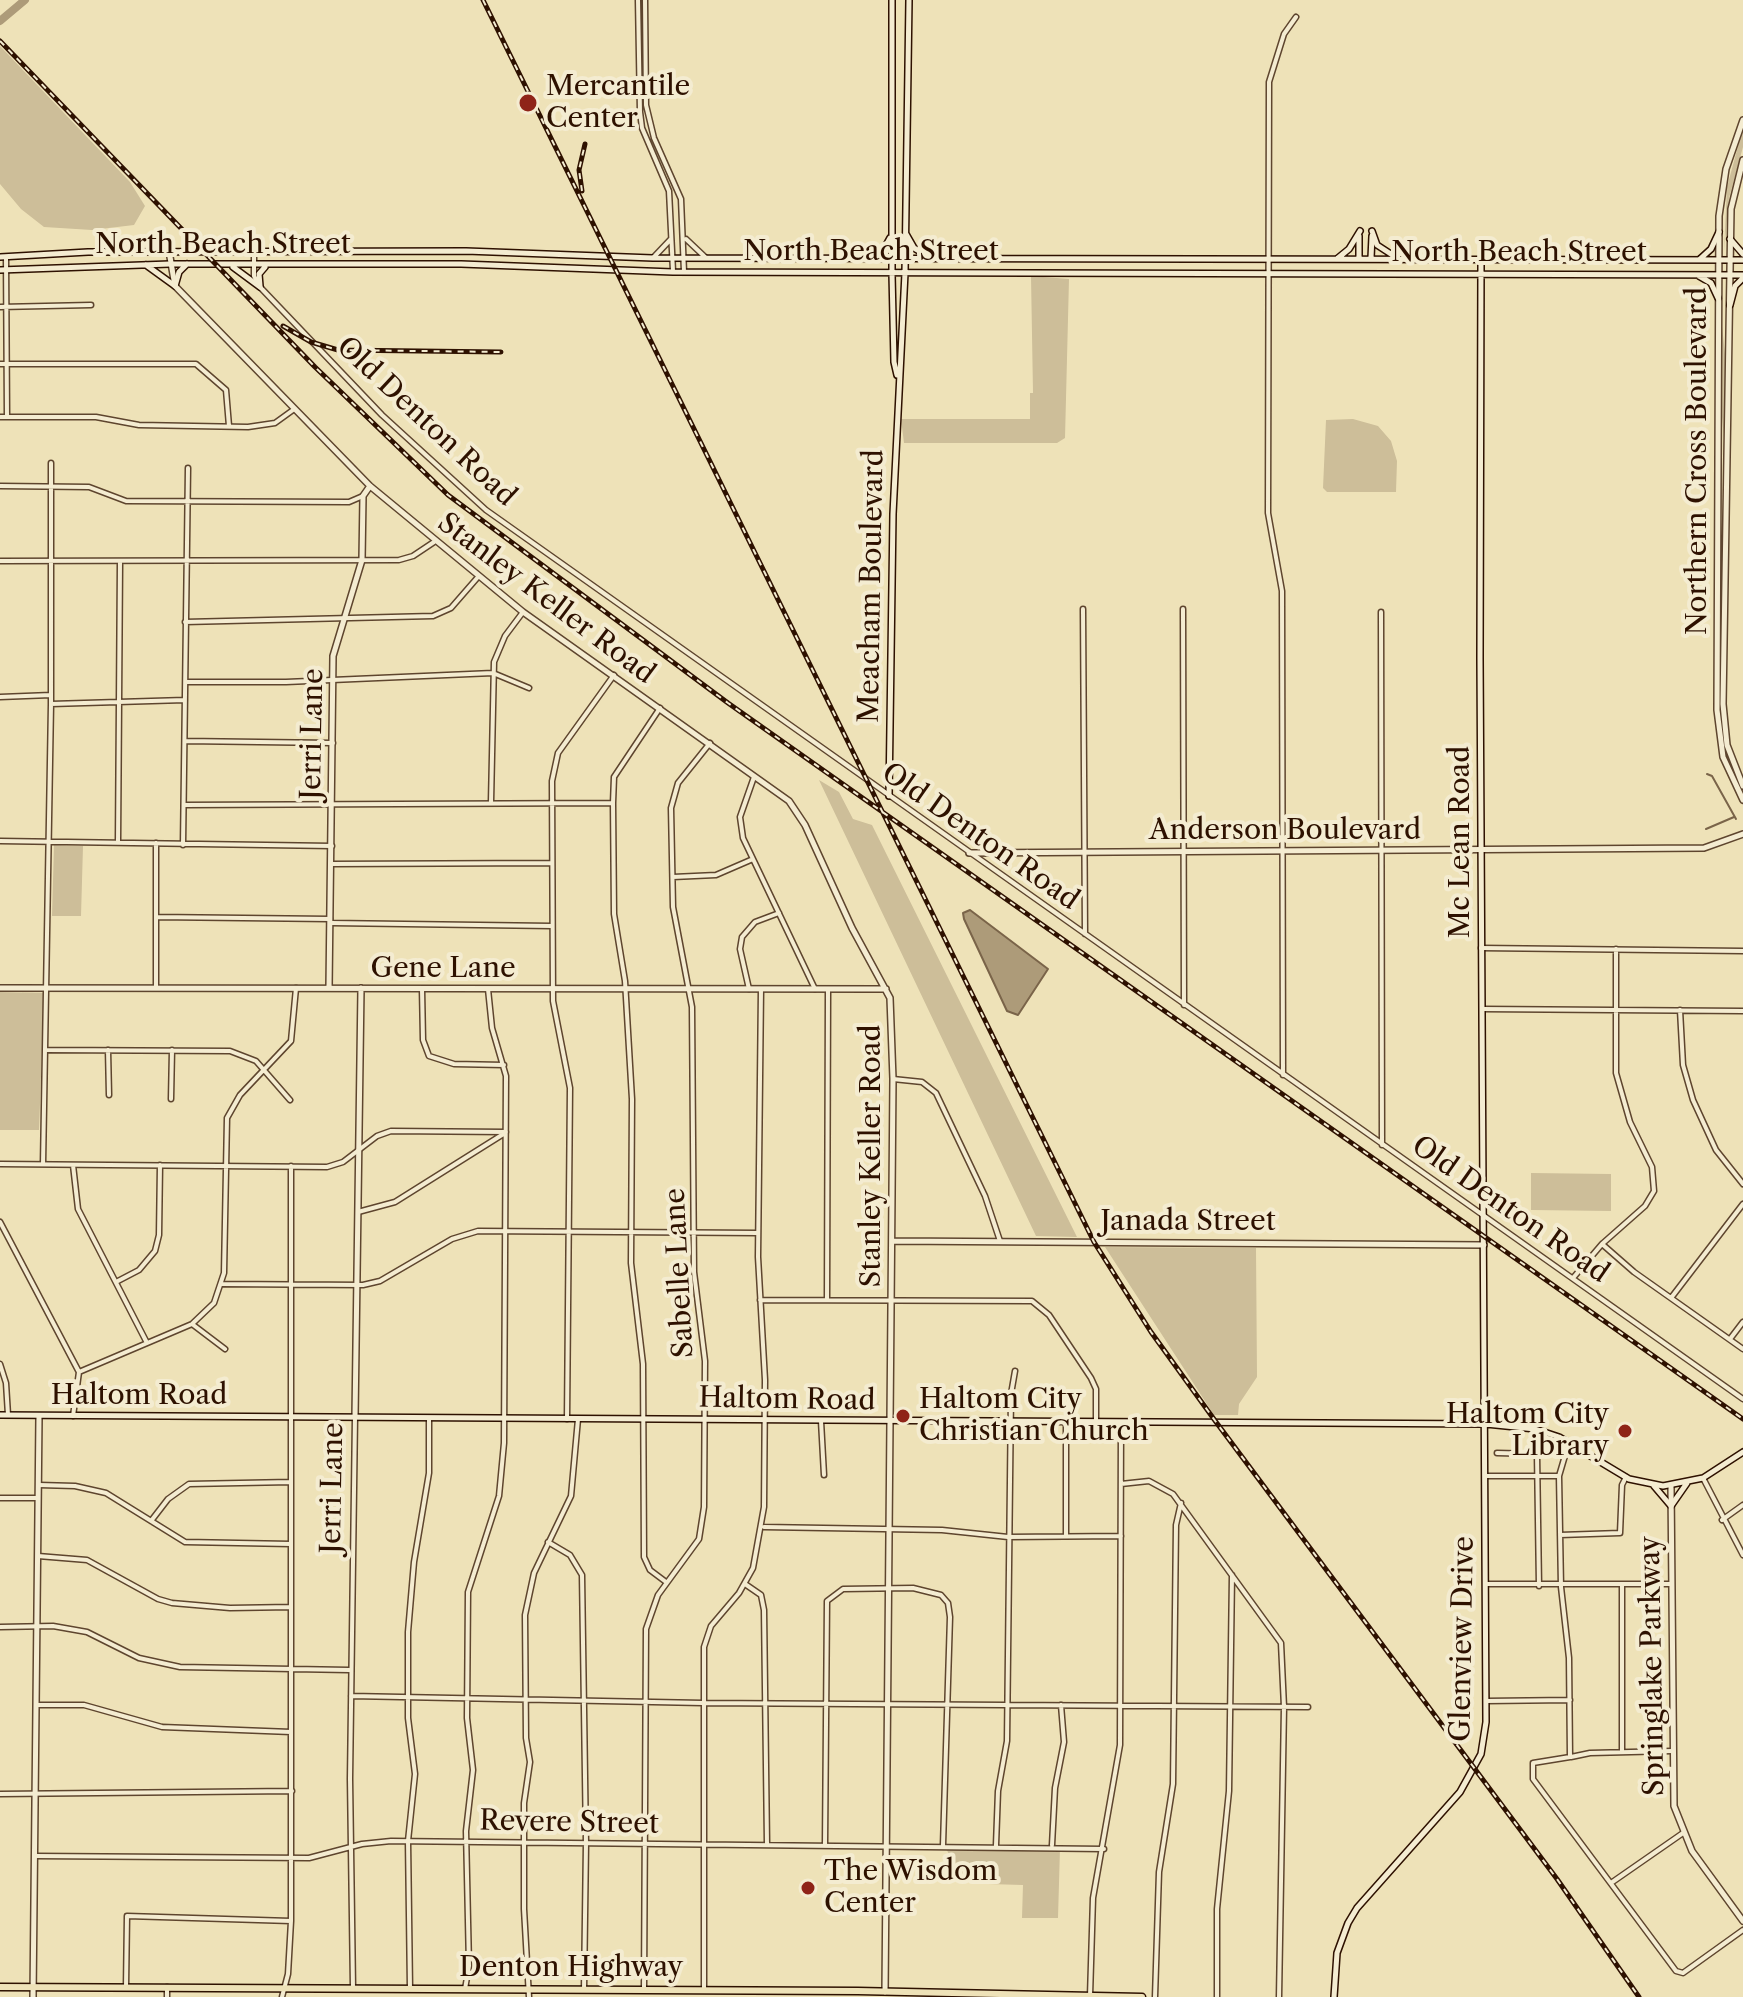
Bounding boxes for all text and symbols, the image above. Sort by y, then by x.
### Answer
place label: Mercantile Center [546,70,690,136]
marker: Mercantile Center [517,92,539,114]
street label: North Beach Street [95,228,351,262]
street label: North Beach Street [743,235,999,269]
street label: North Beach Street [1391,236,1647,270]
street label: Northern Cross Boulevard [1681,287,1715,635]
street label: Old Denton Road [329,330,523,514]
street label: Meacham Boulevard [853,449,891,723]
street label: Stanley Keller Road [431,506,661,692]
street label: Jerri Lane [295,668,331,800]
street label: Mc Lean Road [1444,746,1478,938]
street label: Old Denton Road [875,756,1085,918]
street label: Anderson Boulevard [1149,814,1421,848]
street label: Gene Lane [370,952,516,986]
street label: Stanley Keller Road [855,1025,889,1287]
street label: Old Denton Road [1405,1129,1615,1291]
street label: Sabelle Lane [659,1187,701,1359]
street label: Janada Street [1100,1205,1276,1239]
street label: Haltom Road [51,1379,227,1413]
street label: Haltom Road [698,1382,876,1418]
place label: Haltom City Christian Church [919,1383,1149,1449]
place label: Haltom City Library [1446,1398,1609,1464]
marker: Haltom City Christian Church [894,1407,912,1425]
street label: Jerri Lane [315,1422,351,1554]
marker: Haltom City Library [1616,1422,1634,1440]
street label: Glenview Drive [1444,1536,1482,1742]
street label: Springlake Parkway [1634,1536,1672,1796]
street label: Revere Street [479,1805,659,1841]
place label: The Wisdom Center [824,1855,997,1921]
marker: The Wisdom Center [799,1879,817,1897]
street label: Denton Highway [459,1951,683,1985]

